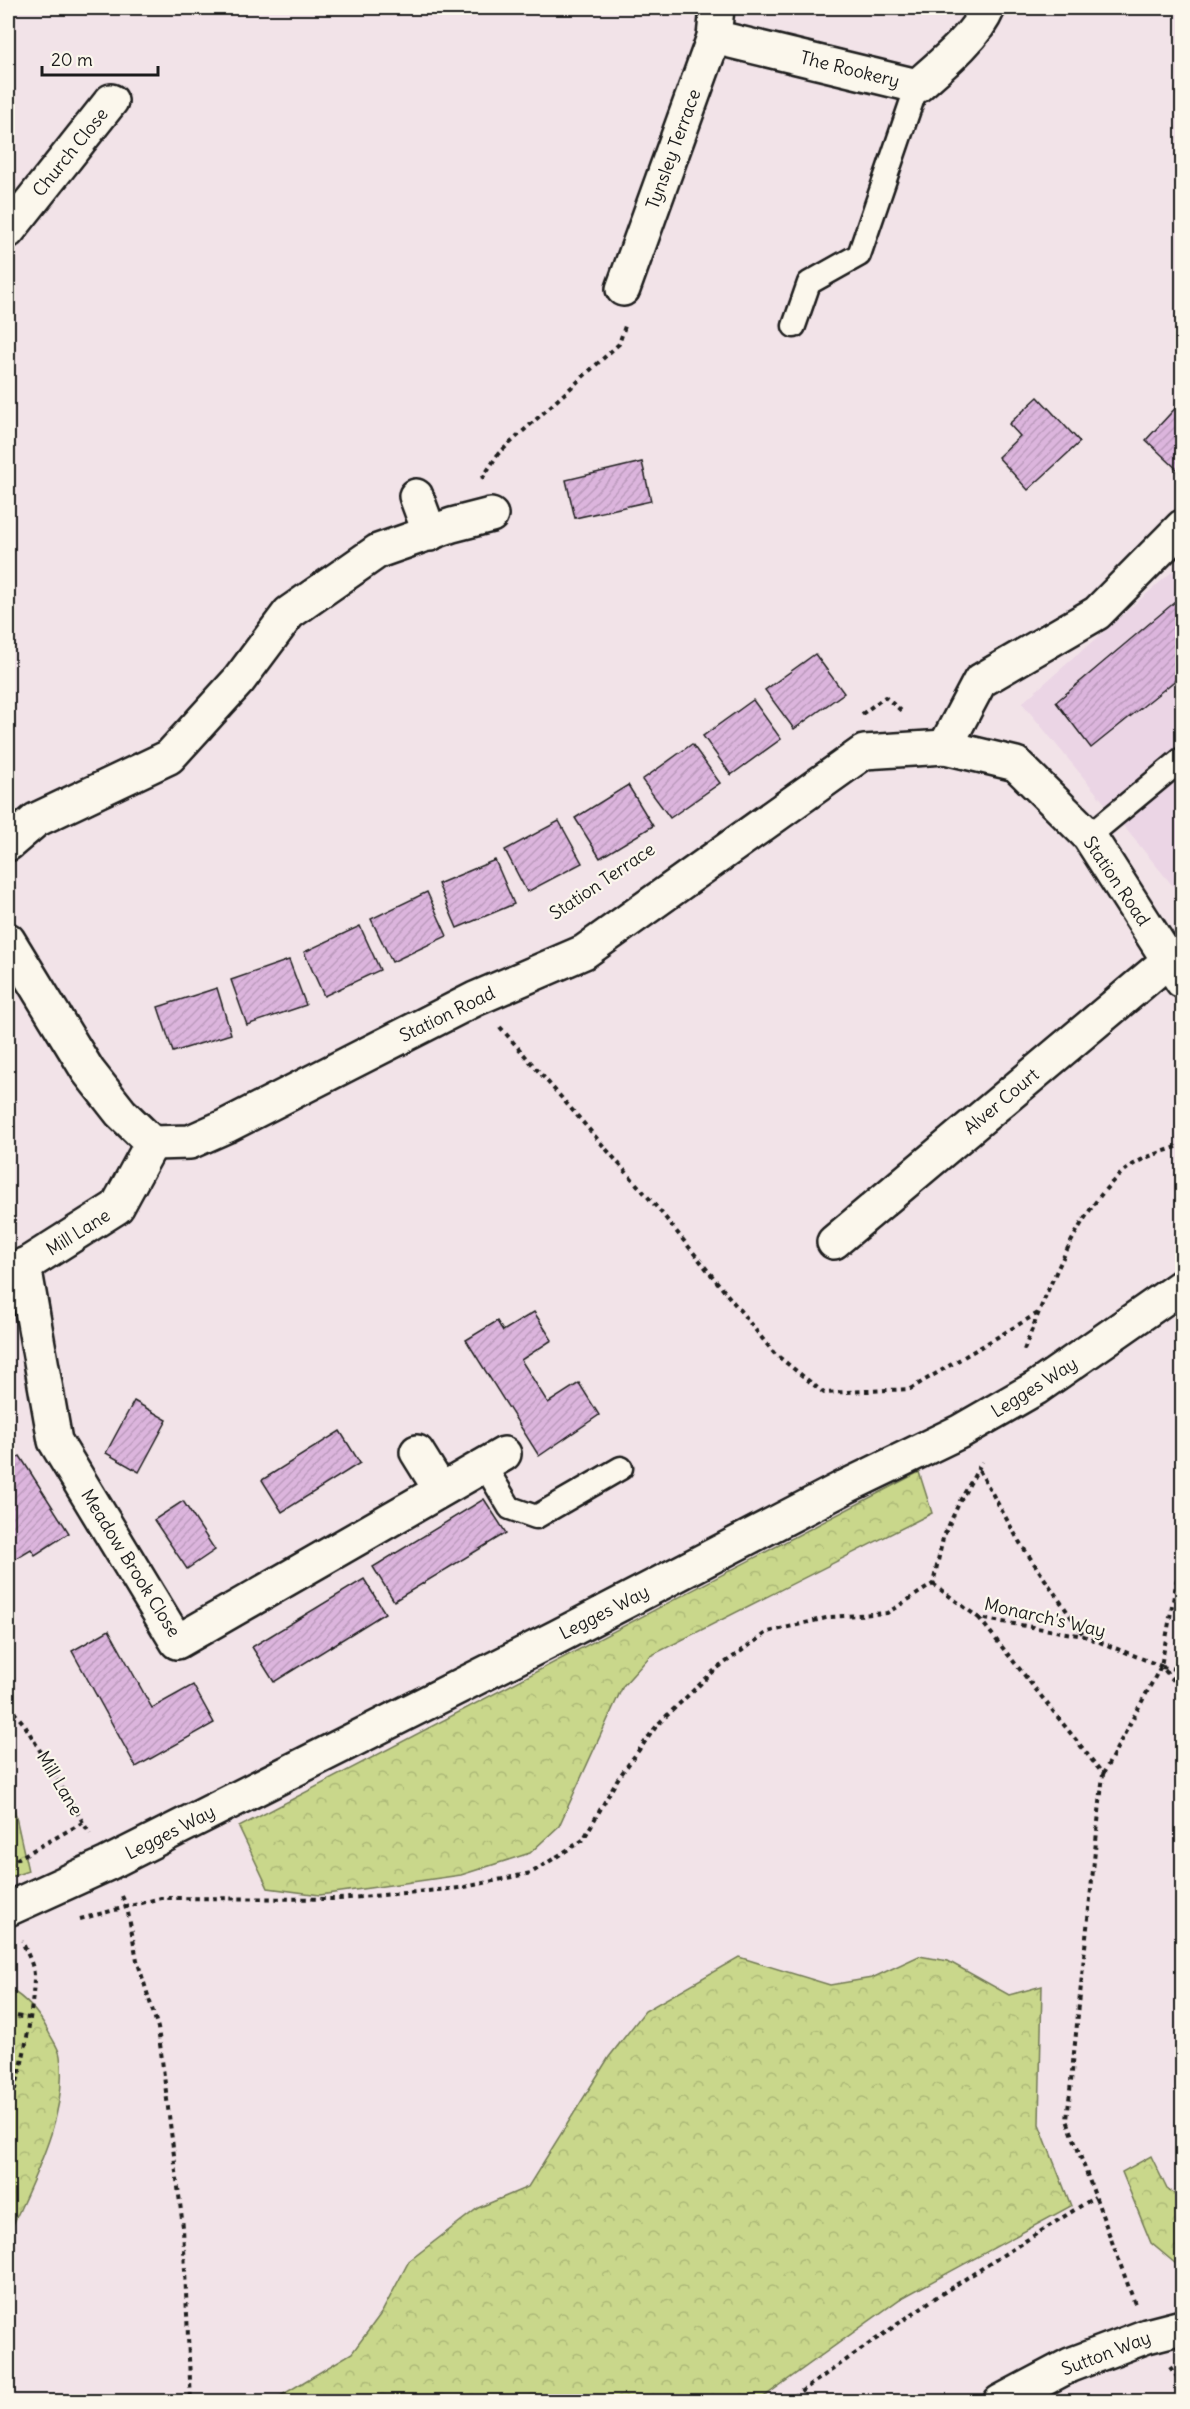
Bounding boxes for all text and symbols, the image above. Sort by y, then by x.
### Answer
scale bar [42,39,158,77]
street label: The Rookery [798,46,902,92]
text: 20 m [51,48,93,71]
street label: Tynsley Terrace [641,86,705,212]
street label: Church Close [27,103,113,201]
street label: Station Road [1079,832,1156,931]
street label: Station Terrace [545,837,659,925]
street label: Station Road [396,981,499,1047]
street label: Alver Court [959,1063,1043,1139]
street label: Mill Lane [42,1203,114,1261]
street label: Legges Way [987,1351,1081,1423]
street label: Meadow Brook Close [76,1485,186,1641]
street label: Legges Way [555,1580,653,1644]
street label: Monarch's Way [982,1592,1108,1642]
street label: Mill Lane [32,1747,88,1819]
street label: Legges Way [121,1800,219,1864]
street label: Sutton Way [1058,2325,1154,2381]

